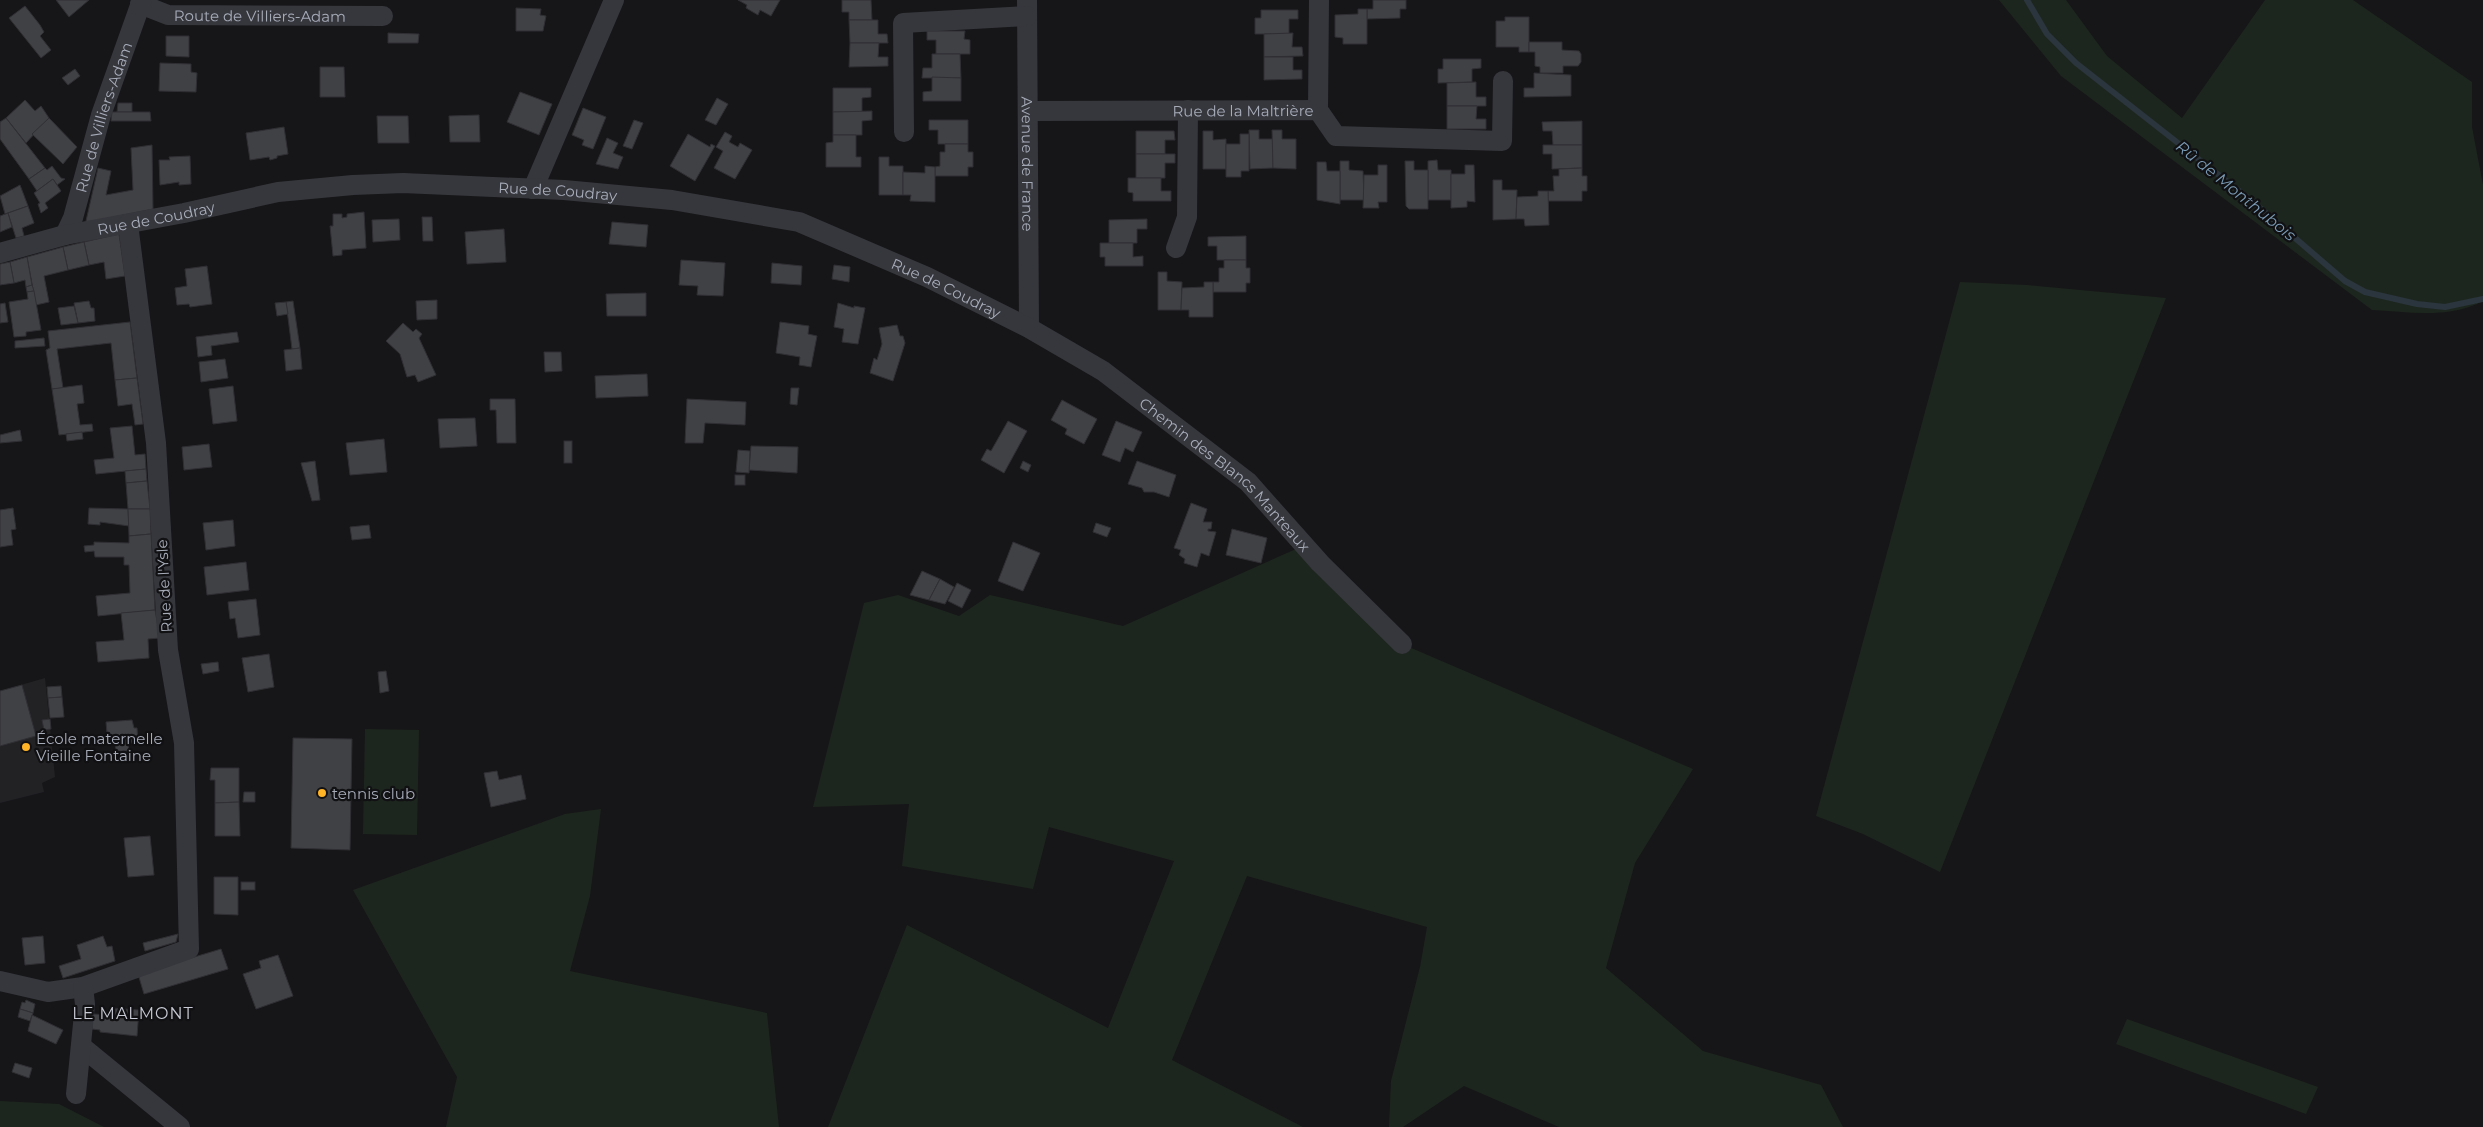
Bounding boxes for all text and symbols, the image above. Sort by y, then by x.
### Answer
street label: Route de Villiers-Adam [174,6,346,25]
street label: Rue de Villiers-Adam [71,39,136,195]
street label: Avenue de France [1018,96,1038,231]
street label: Rue de la Maltrière [1172,101,1314,120]
water label: Rû de Monthubois [2172,137,2300,245]
street label: Rue de Coudray [498,178,619,204]
street label: Rue de Coudray [96,197,217,238]
street label: Rue de Coudray [889,253,1005,322]
street label: Chemin des Blancs Manteaux [1136,393,1315,555]
street label: Rue de l'Ysle [152,539,176,633]
place label: École maternelle Vieille Fontaine [36,729,163,765]
marker: École maternelle Vieille Fontaine [20,741,32,753]
place label: tennis club [332,784,415,803]
marker: tennis club [316,787,328,799]
district label: LE MALMONT [72,1004,194,1023]

